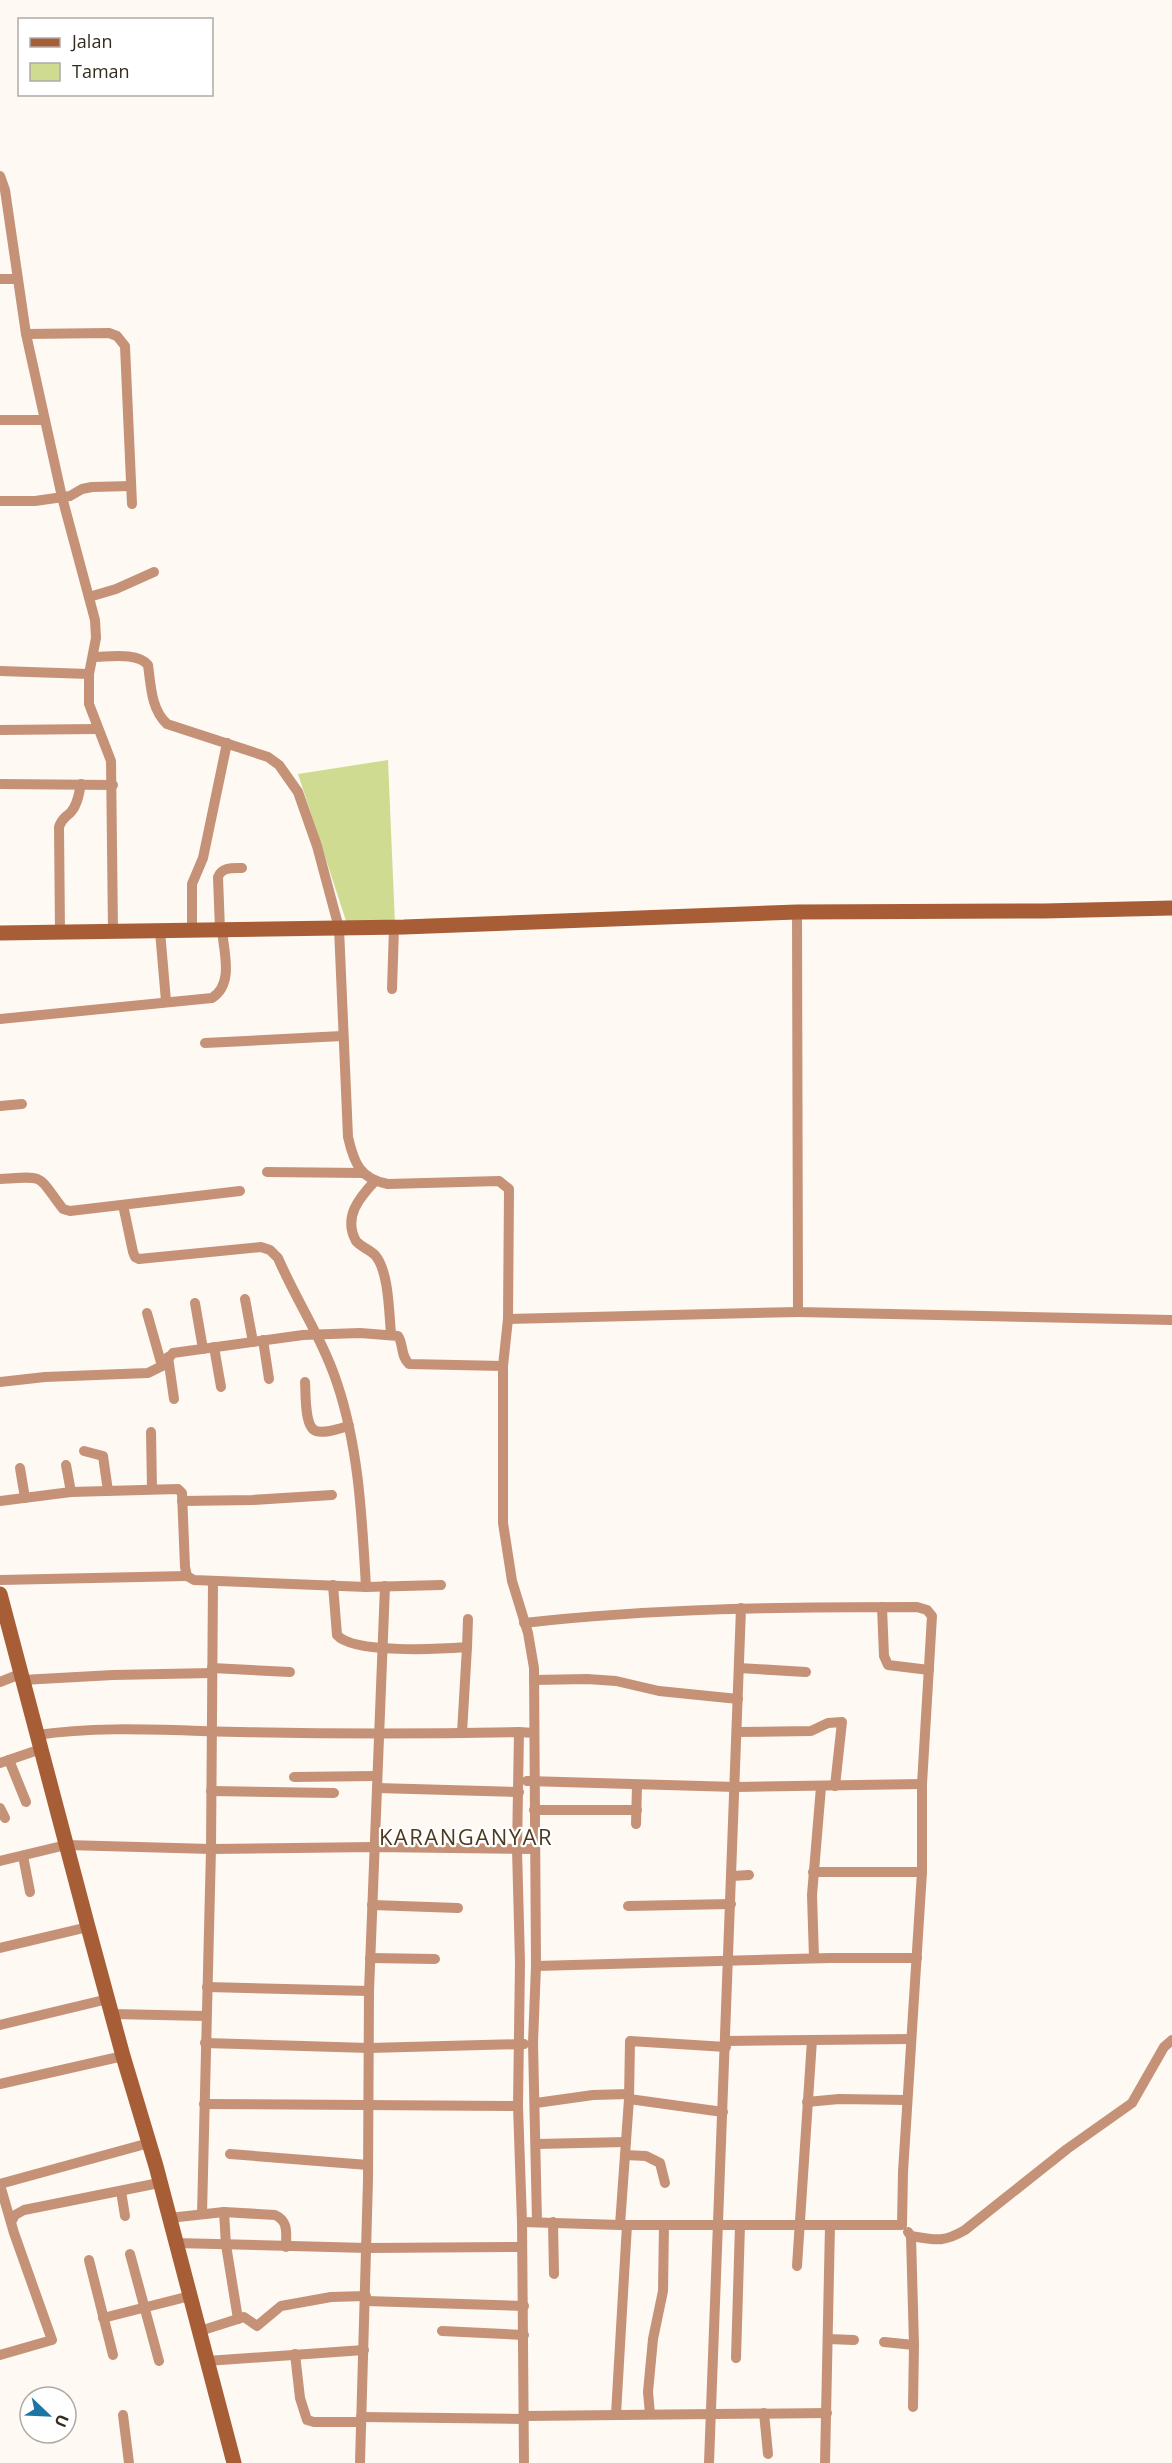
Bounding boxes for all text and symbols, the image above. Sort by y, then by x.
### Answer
legend [18,18,213,96]
text: Jalan [70,29,112,53]
text: Taman [72,59,130,83]
district label: KARANGANYAR [379,1821,553,1851]
north arrow [18,2385,78,2445]
text: U [49,2411,74,2431]

